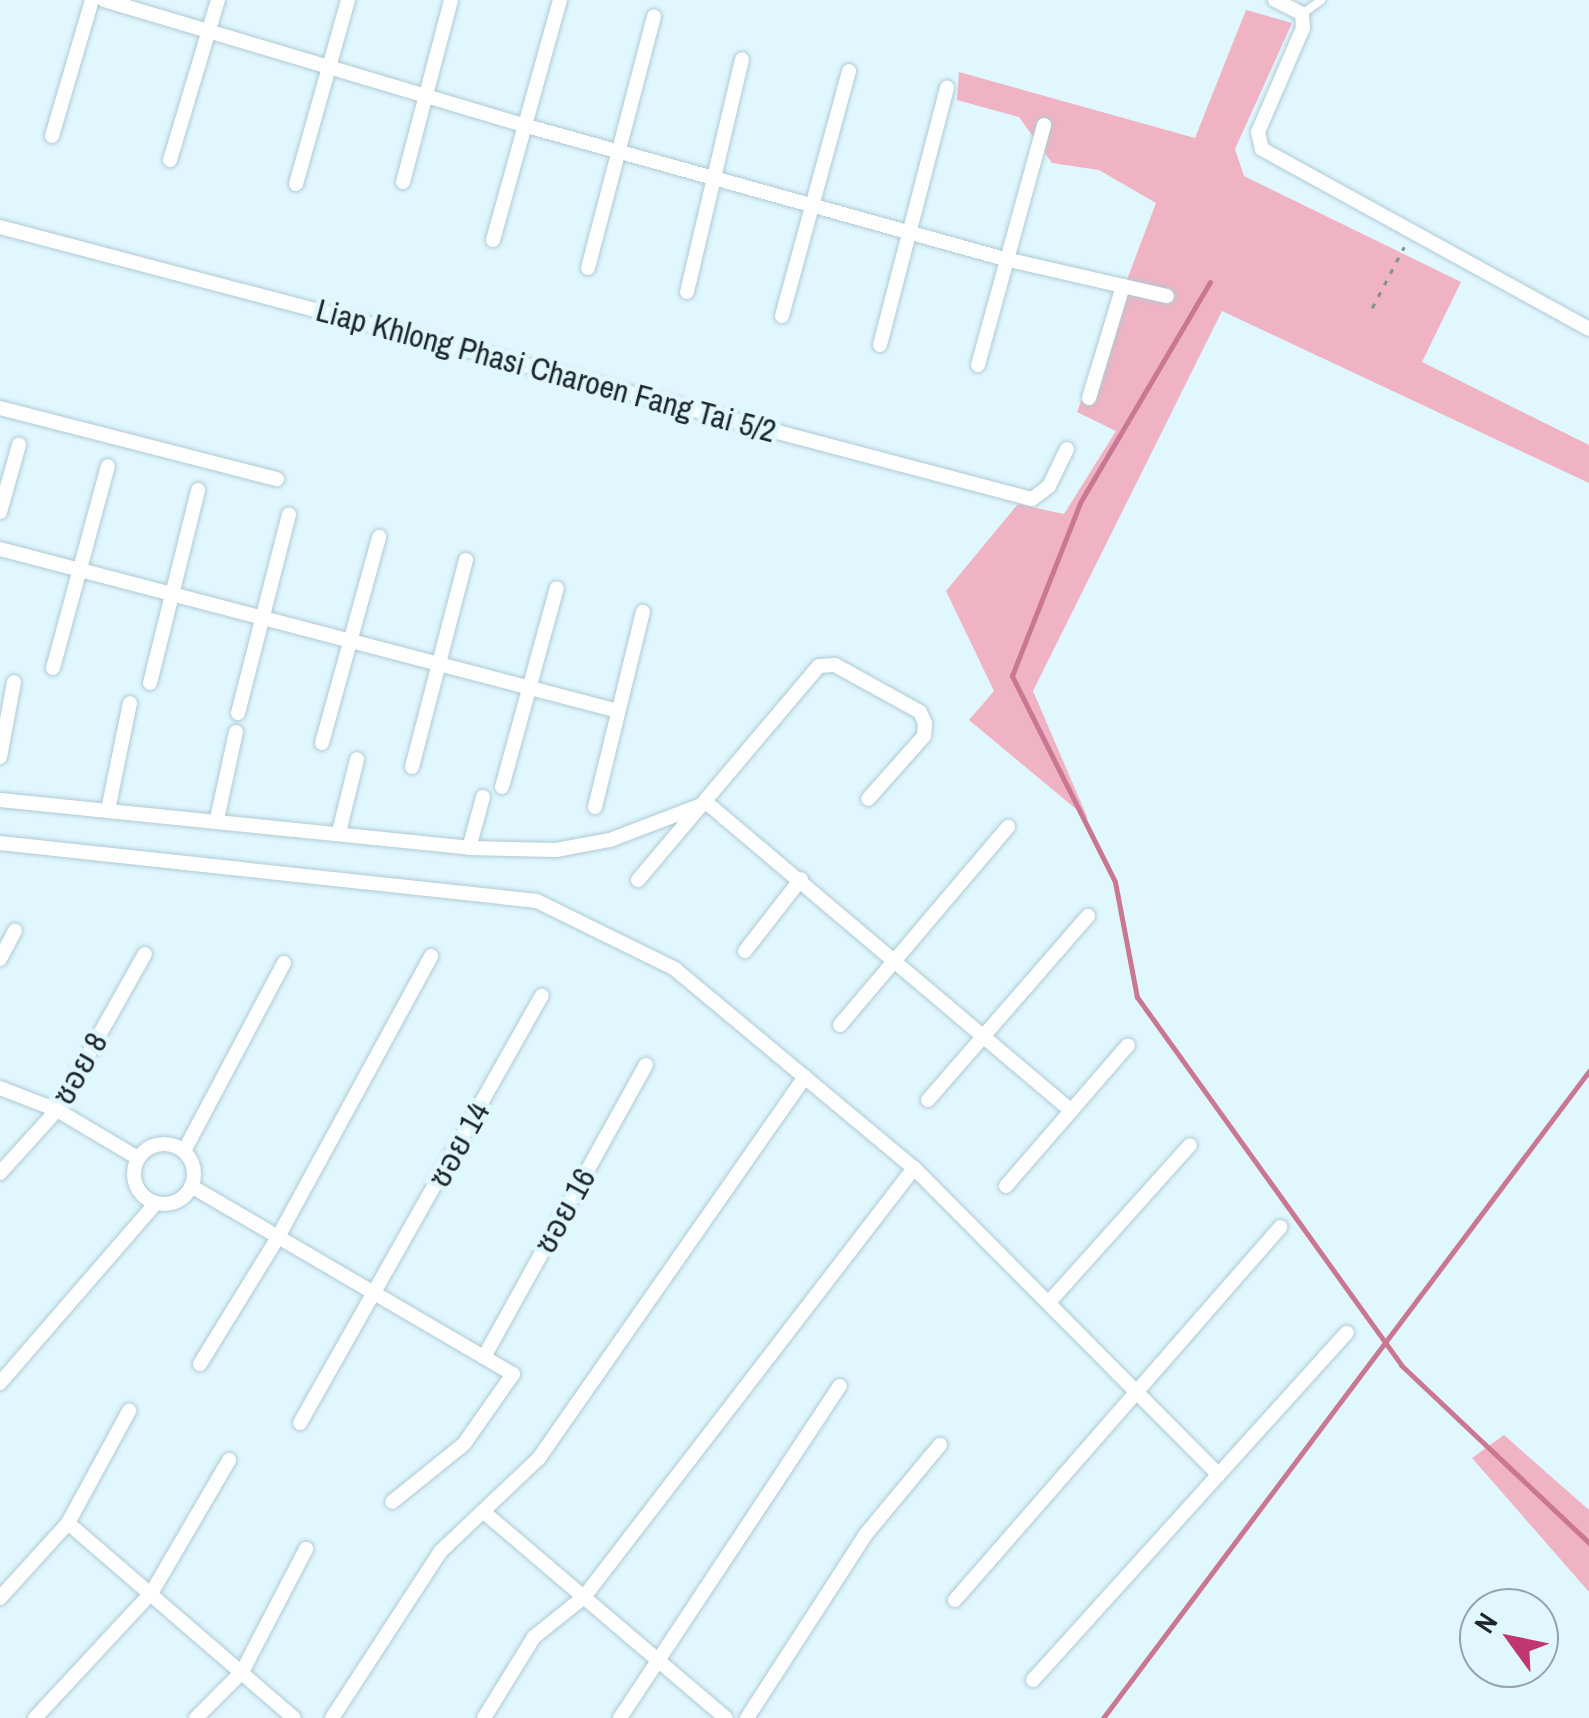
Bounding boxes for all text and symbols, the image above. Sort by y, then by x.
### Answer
street label: Liap Khlong Phasi Charoen Fang Tai 5/2 [312,291,780,451]
street label: ซอย 8 [44,1026,116,1112]
street label: ซอย 14 [420,1096,498,1194]
street label: ซอย 16 [526,1162,604,1260]
north arrow [1459,1588,1559,1688]
text: N [1465,1605,1506,1640]

